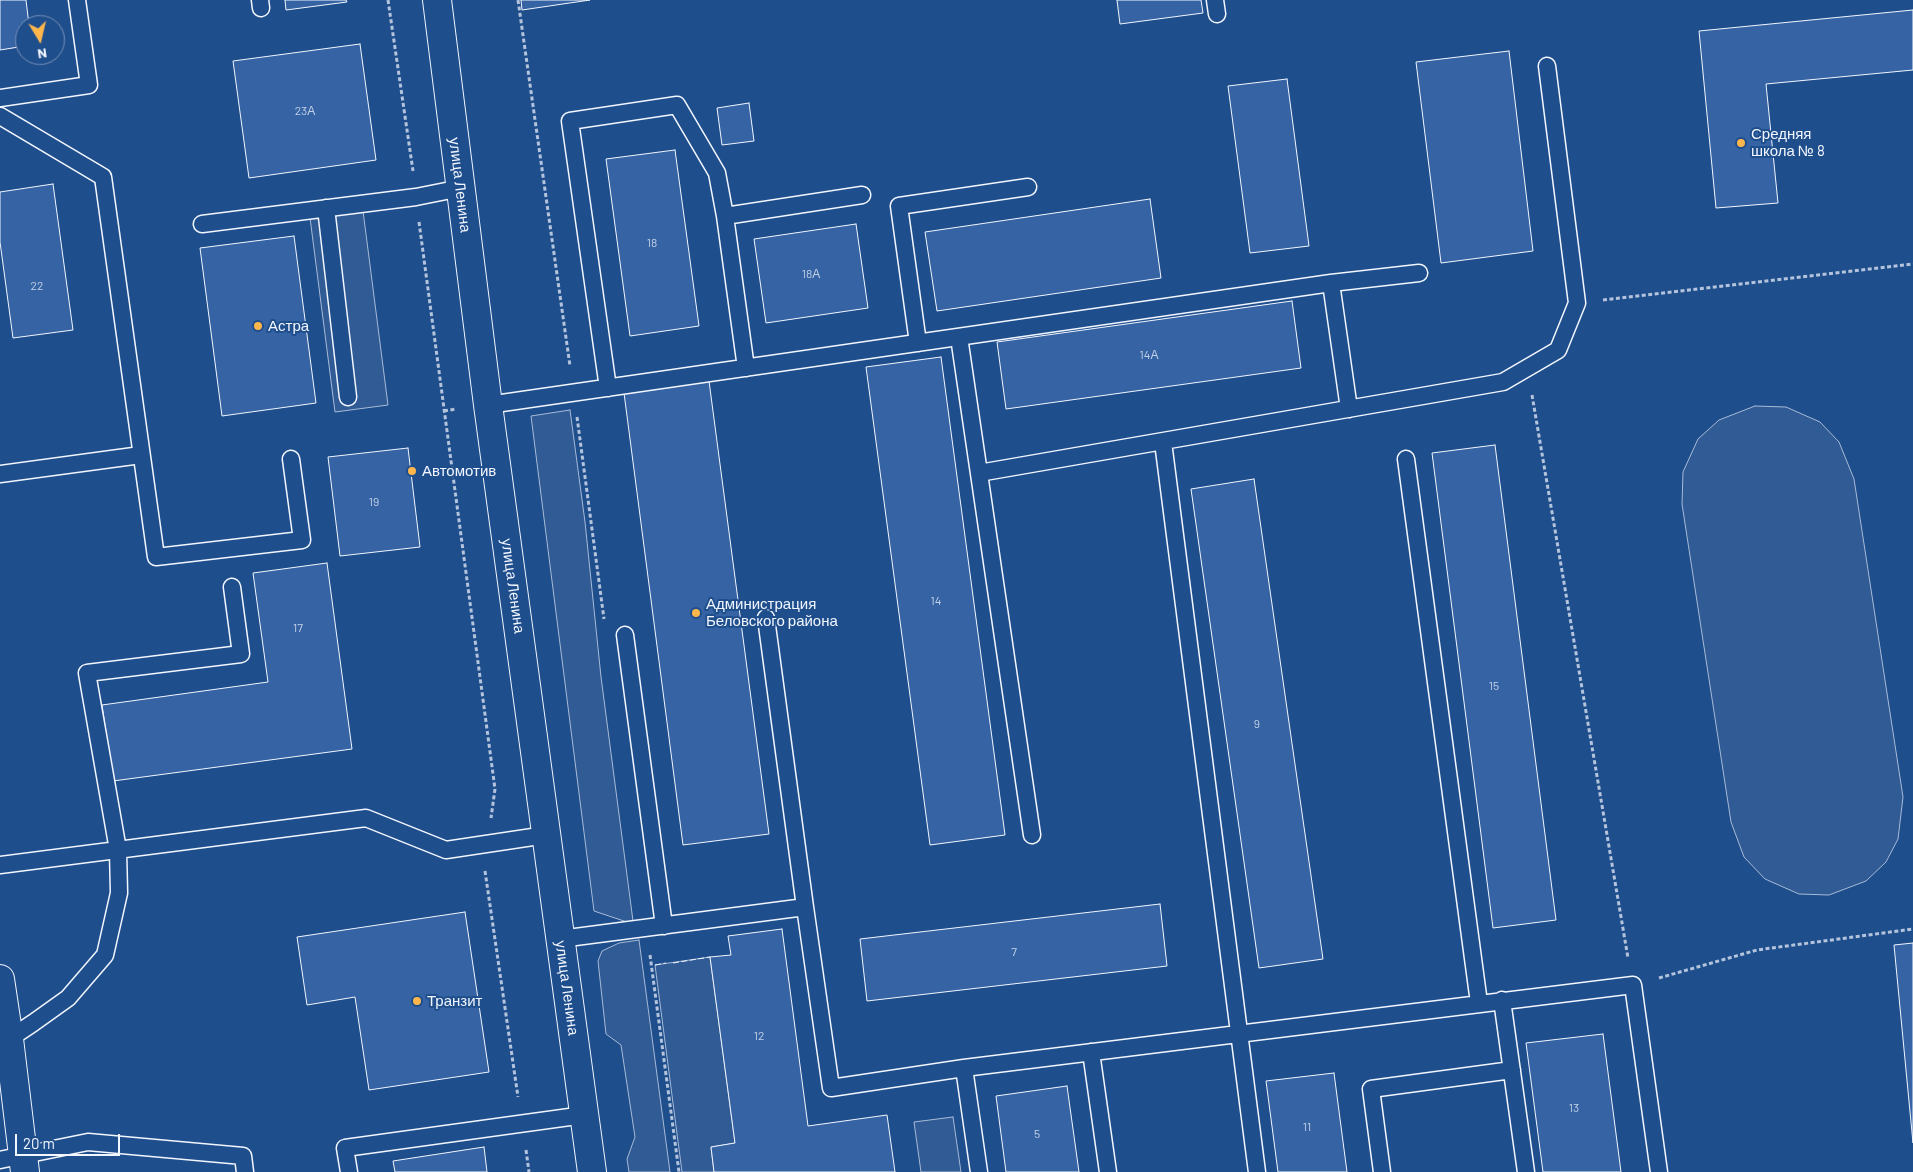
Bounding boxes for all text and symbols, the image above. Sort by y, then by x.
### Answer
north arrow [15,15,65,65]
text: N [36,45,48,63]
house number: 23А [295,104,315,118]
place label: Средняя школа № 8 [1751,125,1825,160]
street label: улица Ленина [445,136,475,234]
marker: Средняя школа № 8 [1735,137,1747,149]
house number: 18 [647,236,657,250]
house number: 18А [802,267,820,281]
house number: 22 [31,279,43,293]
place label: Астра [268,317,309,335]
marker: Астра [252,320,264,332]
house number: 14А [1140,348,1158,362]
place label: Автомотив [422,462,496,480]
marker: Автомотив [406,465,418,477]
house number: 19 [369,495,379,509]
street label: улица Ленина [497,537,529,635]
house number: 14 [931,594,941,608]
place label: Администрация Беловского района [706,595,838,630]
marker: Администрация Беловского района [690,607,702,619]
house number: 17 [293,621,303,635]
house number: 15 [1489,679,1499,693]
house number: 9 [1254,717,1260,731]
street label: улица Ленина [551,939,583,1037]
house number: 7 [1011,945,1017,959]
place label: Транзит [427,992,482,1010]
marker: Транзит [411,995,423,1007]
house number: 12 [754,1029,764,1043]
house number: 13 [1569,1101,1579,1115]
house number: 11 [1303,1120,1311,1134]
scale bar [18,1124,122,1156]
house number: 5 [1034,1127,1040,1141]
text: 20 m [23,1134,55,1152]

